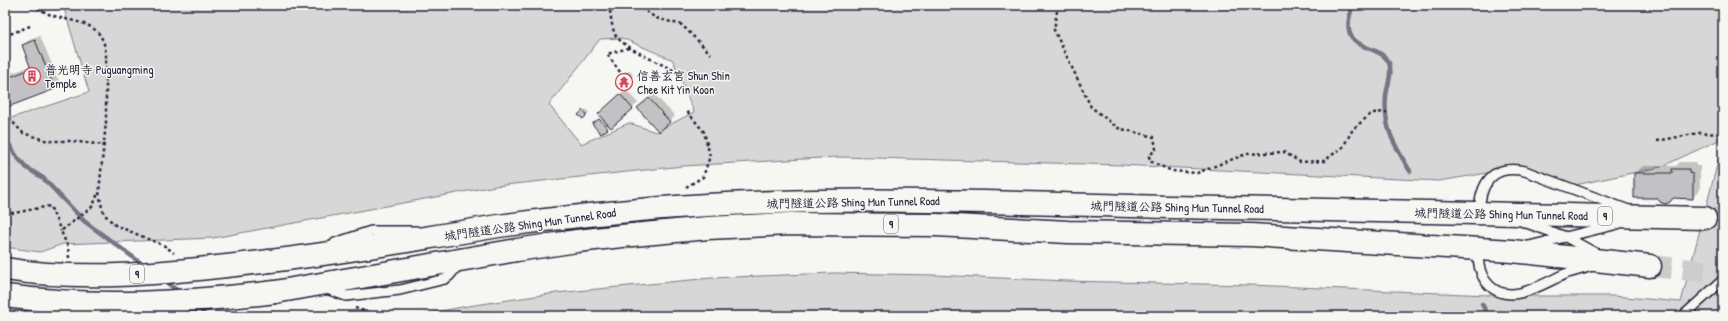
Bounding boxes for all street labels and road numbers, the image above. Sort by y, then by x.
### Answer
street label: 城門隧道公路 Shing Mun Tunnel Road [766,192,940,212]
street label: 城門隧道公路 Shing Mun Tunnel Road [1090,197,1264,217]
street label: 城門隧道公路 Shing Mun Tunnel Road [443,203,617,244]
street label: 城門隧道公路 Shing Mun Tunnel Road [1414,204,1588,224]
road number: 9 [1598,207,1612,225]
road number: 9 [884,215,898,233]
road number: 9 [130,265,144,283]

